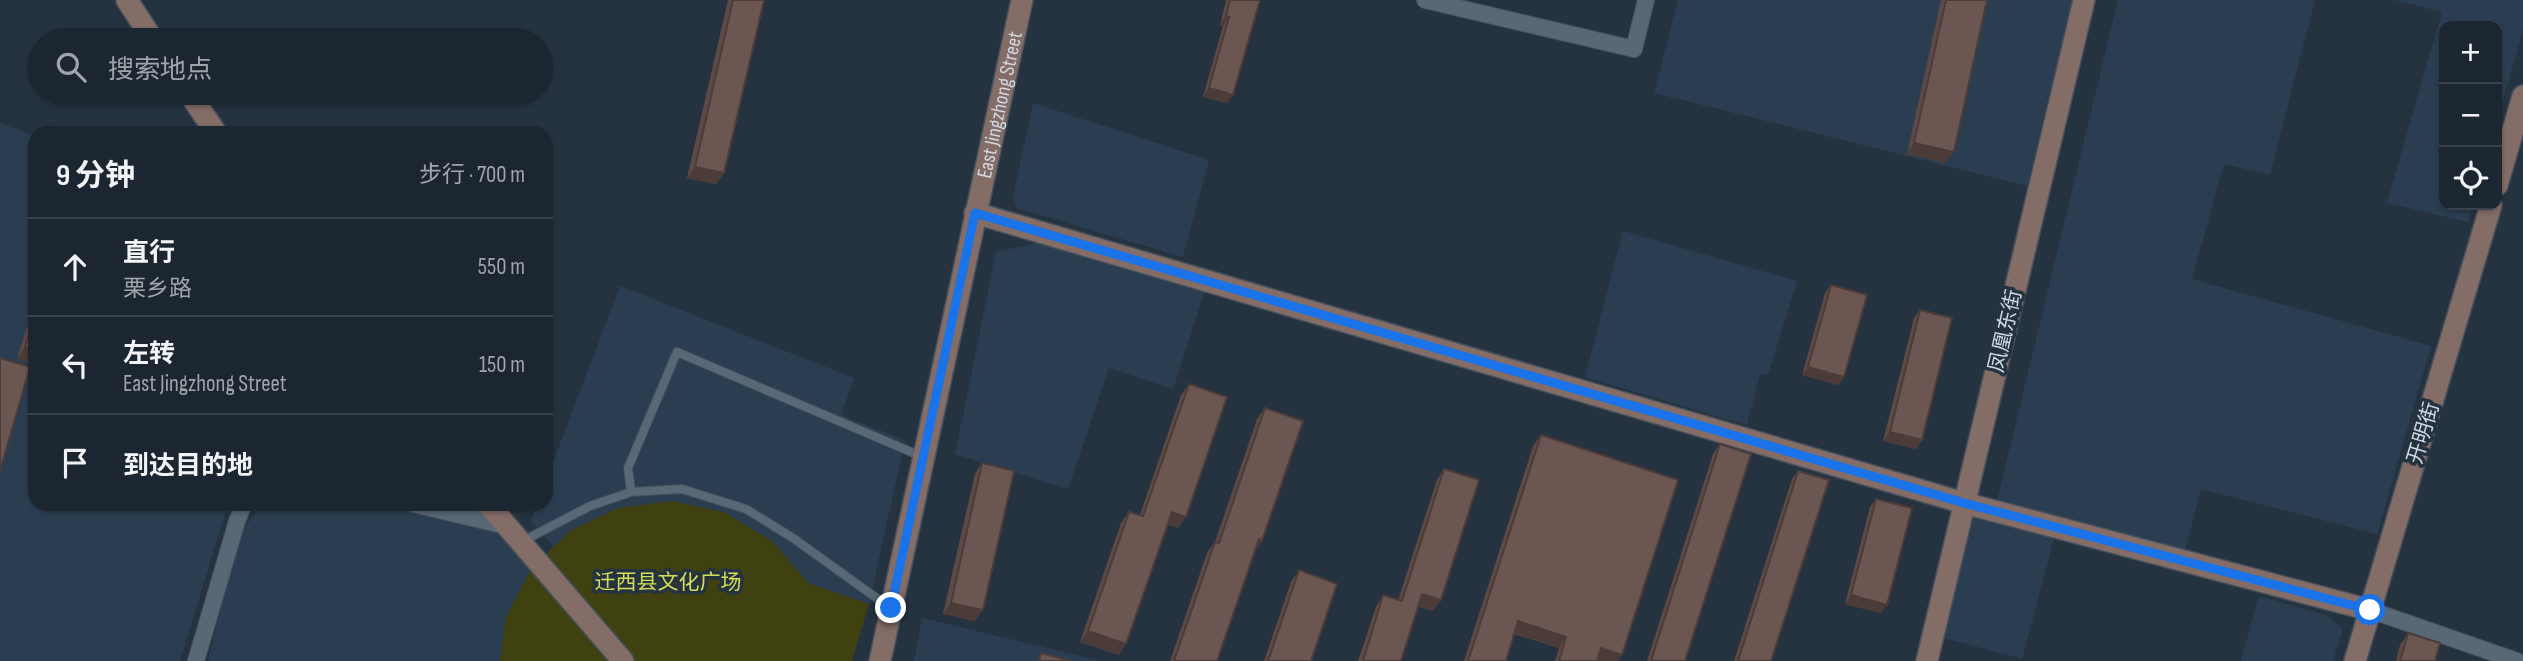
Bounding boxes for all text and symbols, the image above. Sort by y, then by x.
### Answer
map controls [2439,21,2502,210]
button: + [2439,21,2502,84]
search box [28,28,553,105]
street label: East Jingzhong Street [972,29,1028,181]
icon: search [52,48,90,86]
text: 搜索地点 [108,55,212,86]
button: − [2439,84,2502,147]
button: locate [2439,147,2502,210]
text: 9 分钟 [56,158,135,194]
text: 步行 · 700 m [419,161,525,189]
text: 直行 [123,238,175,269]
icon: ahead [56,248,94,286]
text: 550 m [478,253,525,281]
text: 栗乡路 [123,275,192,303]
street label: 凤凰东街 [1984,287,2027,375]
text: 左转 [123,339,175,370]
icon: left [56,346,94,384]
text: 150 m [479,351,525,379]
text: East Jingzhong Street [123,370,287,398]
street label: 开明街 [2402,399,2445,467]
icon: arrive [56,444,94,482]
text: 到达目的地 [123,451,253,482]
park label: 迁西县文化广场 [595,570,742,595]
route end [875,592,906,623]
route start [2354,594,2385,625]

